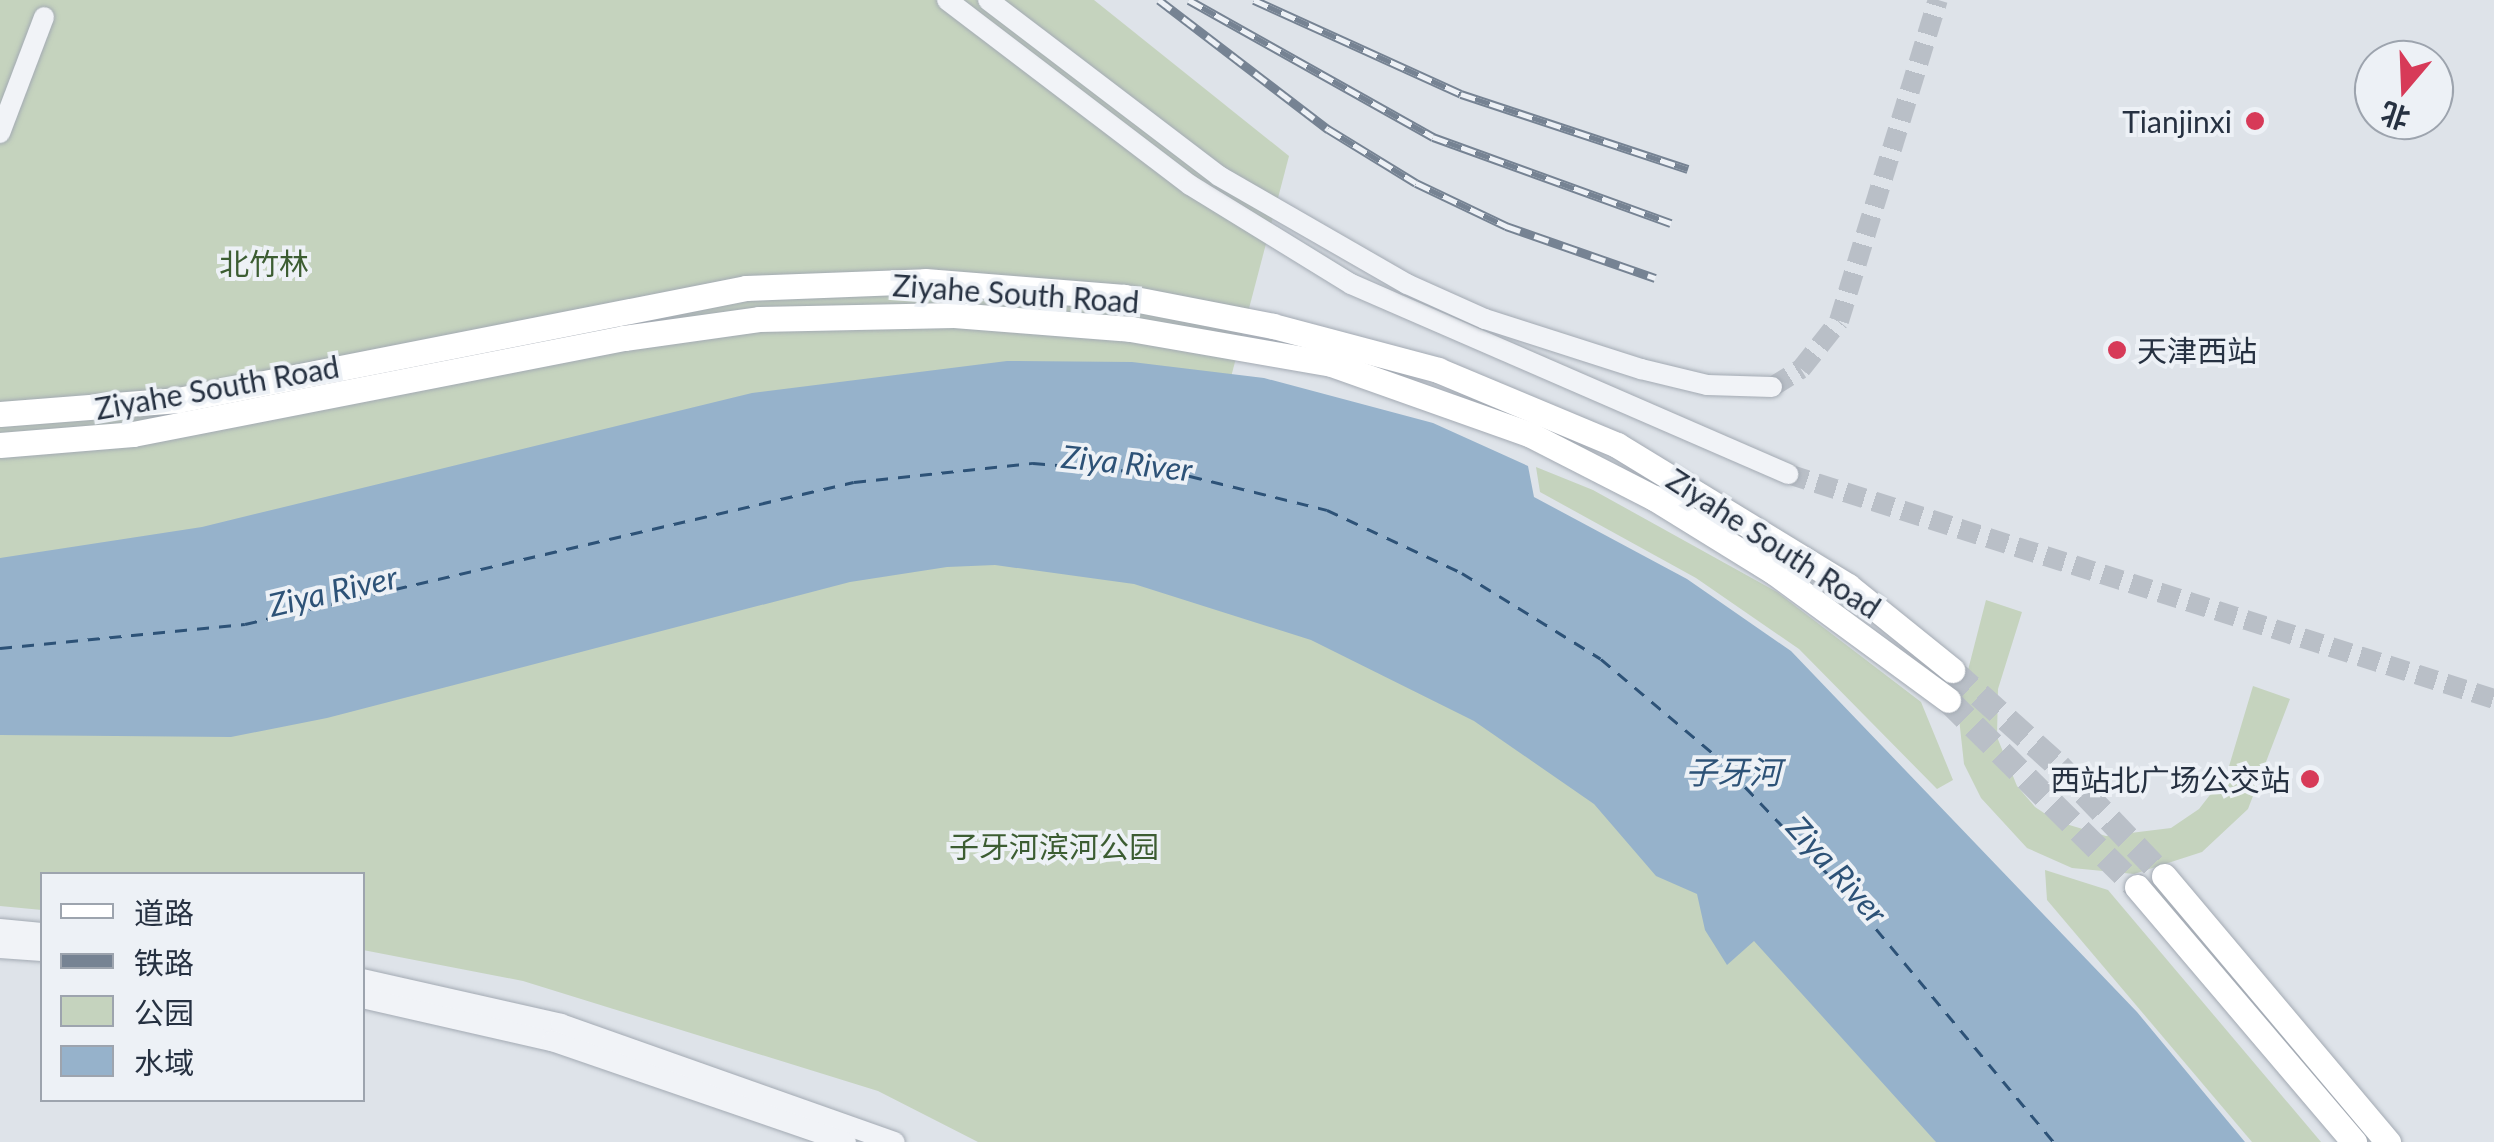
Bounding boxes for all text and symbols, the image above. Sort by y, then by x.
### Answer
north arrow [2354,40,2454,140]
text: 北 [2376,96,2414,137]
place label: Tianjinxi [2122,103,2232,139]
marker: Tianjinxi [2242,108,2268,134]
park label: 北竹林 [219,245,309,281]
street label: Ziyahe South Road [891,266,1141,320]
place label: 天津西站 [2137,332,2257,368]
marker: 天津西站 [2106,339,2128,361]
street label: Ziyahe South Road [92,348,342,426]
water label: Ziya River [1060,437,1194,489]
street label: Ziyahe South Road [1661,461,1887,625]
water label: Ziya River [265,558,401,624]
water label: 子牙河 [1685,753,1781,791]
place label: 西站北广场公交站 [2050,761,2290,797]
marker: 西站北广场公交站 [2299,768,2321,790]
water label: Ziya River [1779,809,1895,931]
park label: 子牙河滨河公园 [949,828,1159,864]
legend [40,872,365,1102]
text: 道路 [134,894,194,930]
text: 铁路 [134,944,194,980]
text: 公园 [134,994,194,1030]
text: 水域 [134,1044,194,1080]

